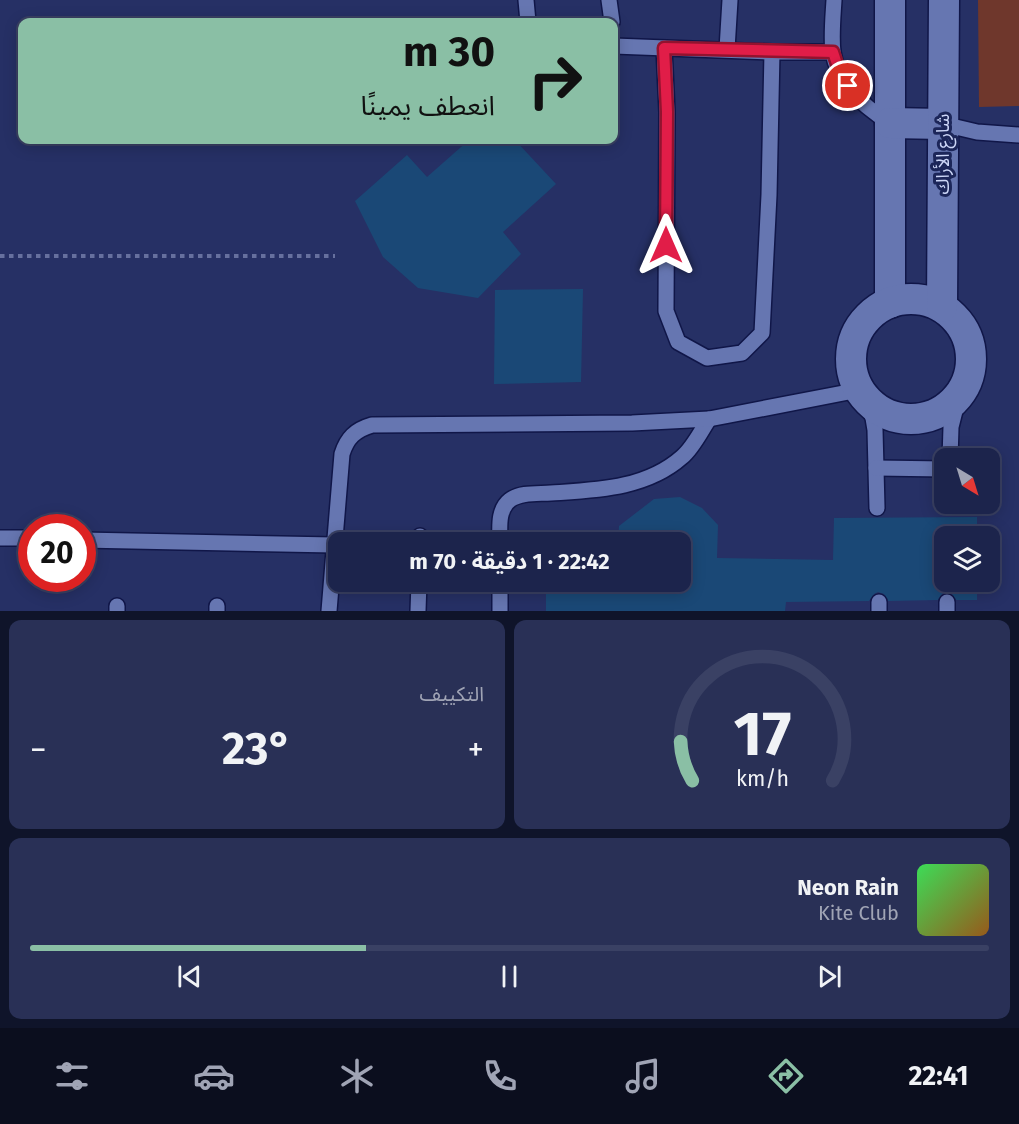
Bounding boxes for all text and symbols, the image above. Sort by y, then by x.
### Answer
text: 30 m [403,27,495,77]
icon: right [516,42,594,120]
pin [822,60,873,111]
icon: arrive [831,69,864,102]
text: انعطف يمينًا [360,90,495,122]
street label: شارع الأراك [932,114,957,194]
position arrow [634,213,698,277]
north arrow [934,448,1000,514]
map controls [934,448,1000,592]
speed limit sign: 20 [18,514,96,592]
button: layers [934,526,1000,592]
text: 22:42 · 1 دقيقة · 70 m [409,548,610,575]
text: التكييف [420,682,484,706]
text: 17 [733,697,791,772]
text: 23° [222,722,292,776]
text: − [30,730,47,770]
text: + [468,730,484,770]
text: km/h [735,767,789,793]
text: Neon Rain [797,874,899,901]
text: Kite Club [818,901,899,925]
icon: previous [173,960,206,993]
icon: pause [493,960,526,993]
icon: next [813,960,846,993]
icon: filters [51,1055,93,1097]
icon: car [193,1055,235,1097]
icon: climate [336,1055,378,1097]
icon: phone [479,1055,521,1097]
icon: music [622,1055,664,1097]
icon: directions [765,1055,807,1097]
text: 22:41 [908,1060,969,1092]

